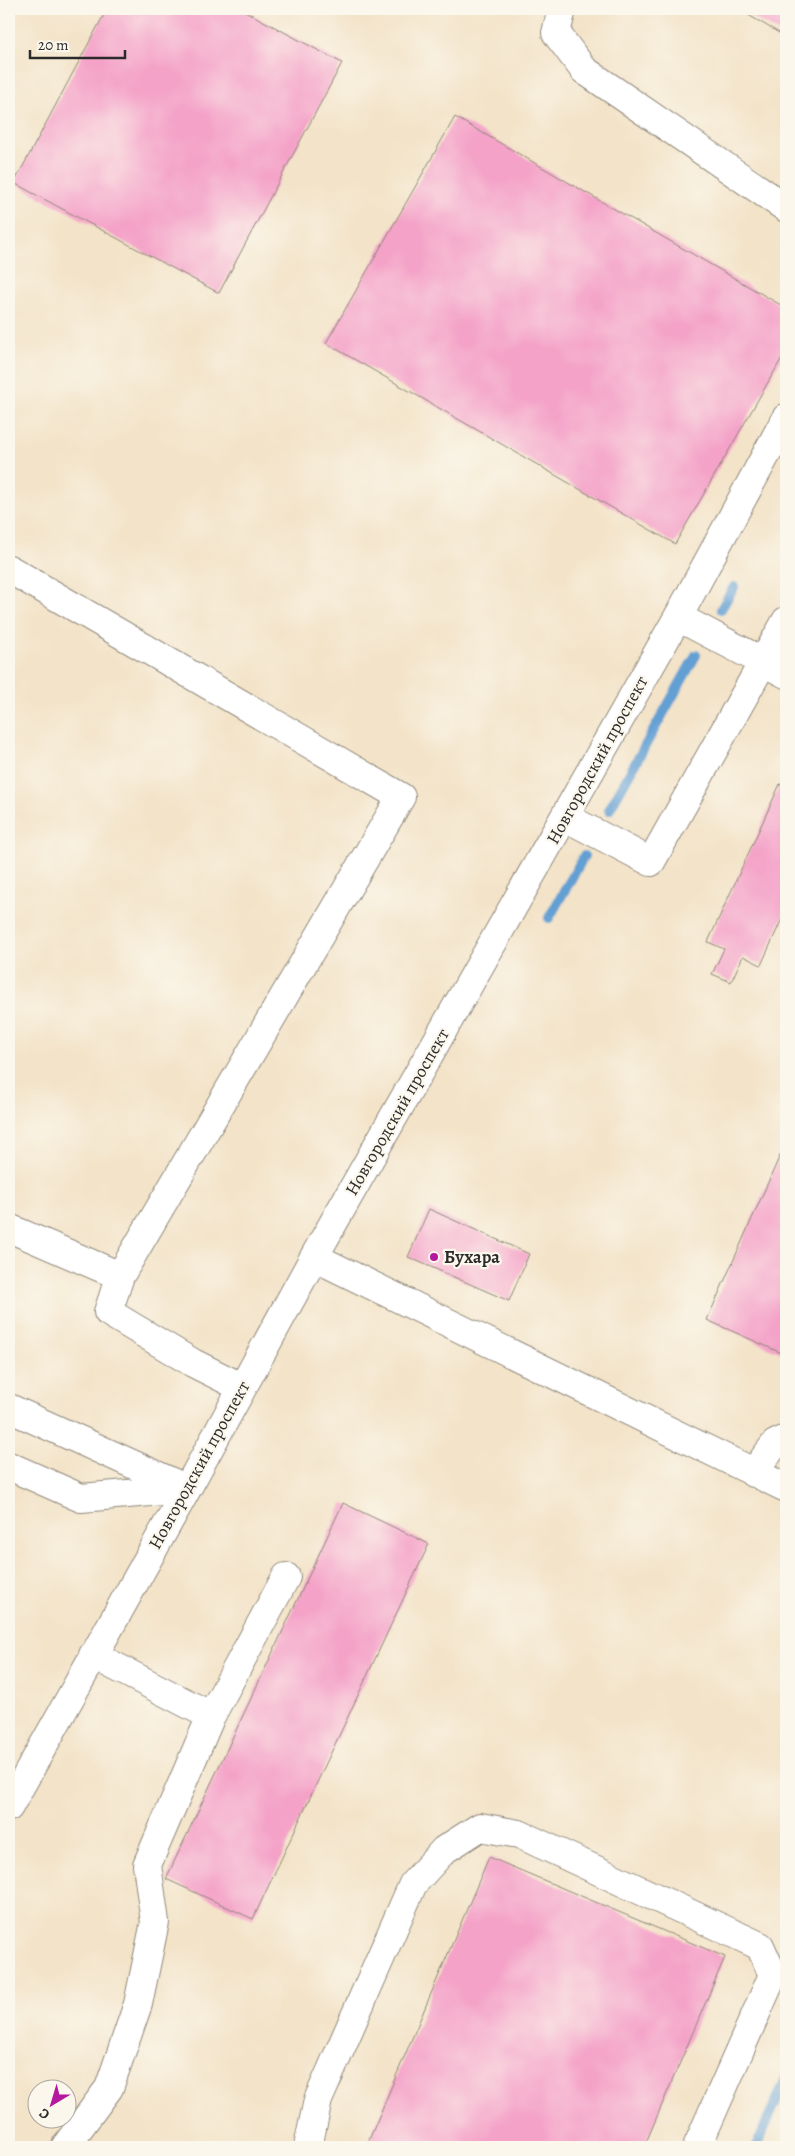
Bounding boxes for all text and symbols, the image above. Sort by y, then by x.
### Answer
scale bar [30,28,125,60]
text: 20 m [38,35,69,55]
street label: Новгородский проспект [541,672,653,848]
street label: Новгородский проспект [339,1024,455,1200]
place label: Бухара [444,1245,500,1269]
marker: Бухара [428,1251,440,1263]
street label: Новгородский проспект [143,1377,255,1553]
north arrow [28,2078,78,2128]
text: С [35,2103,54,2124]

